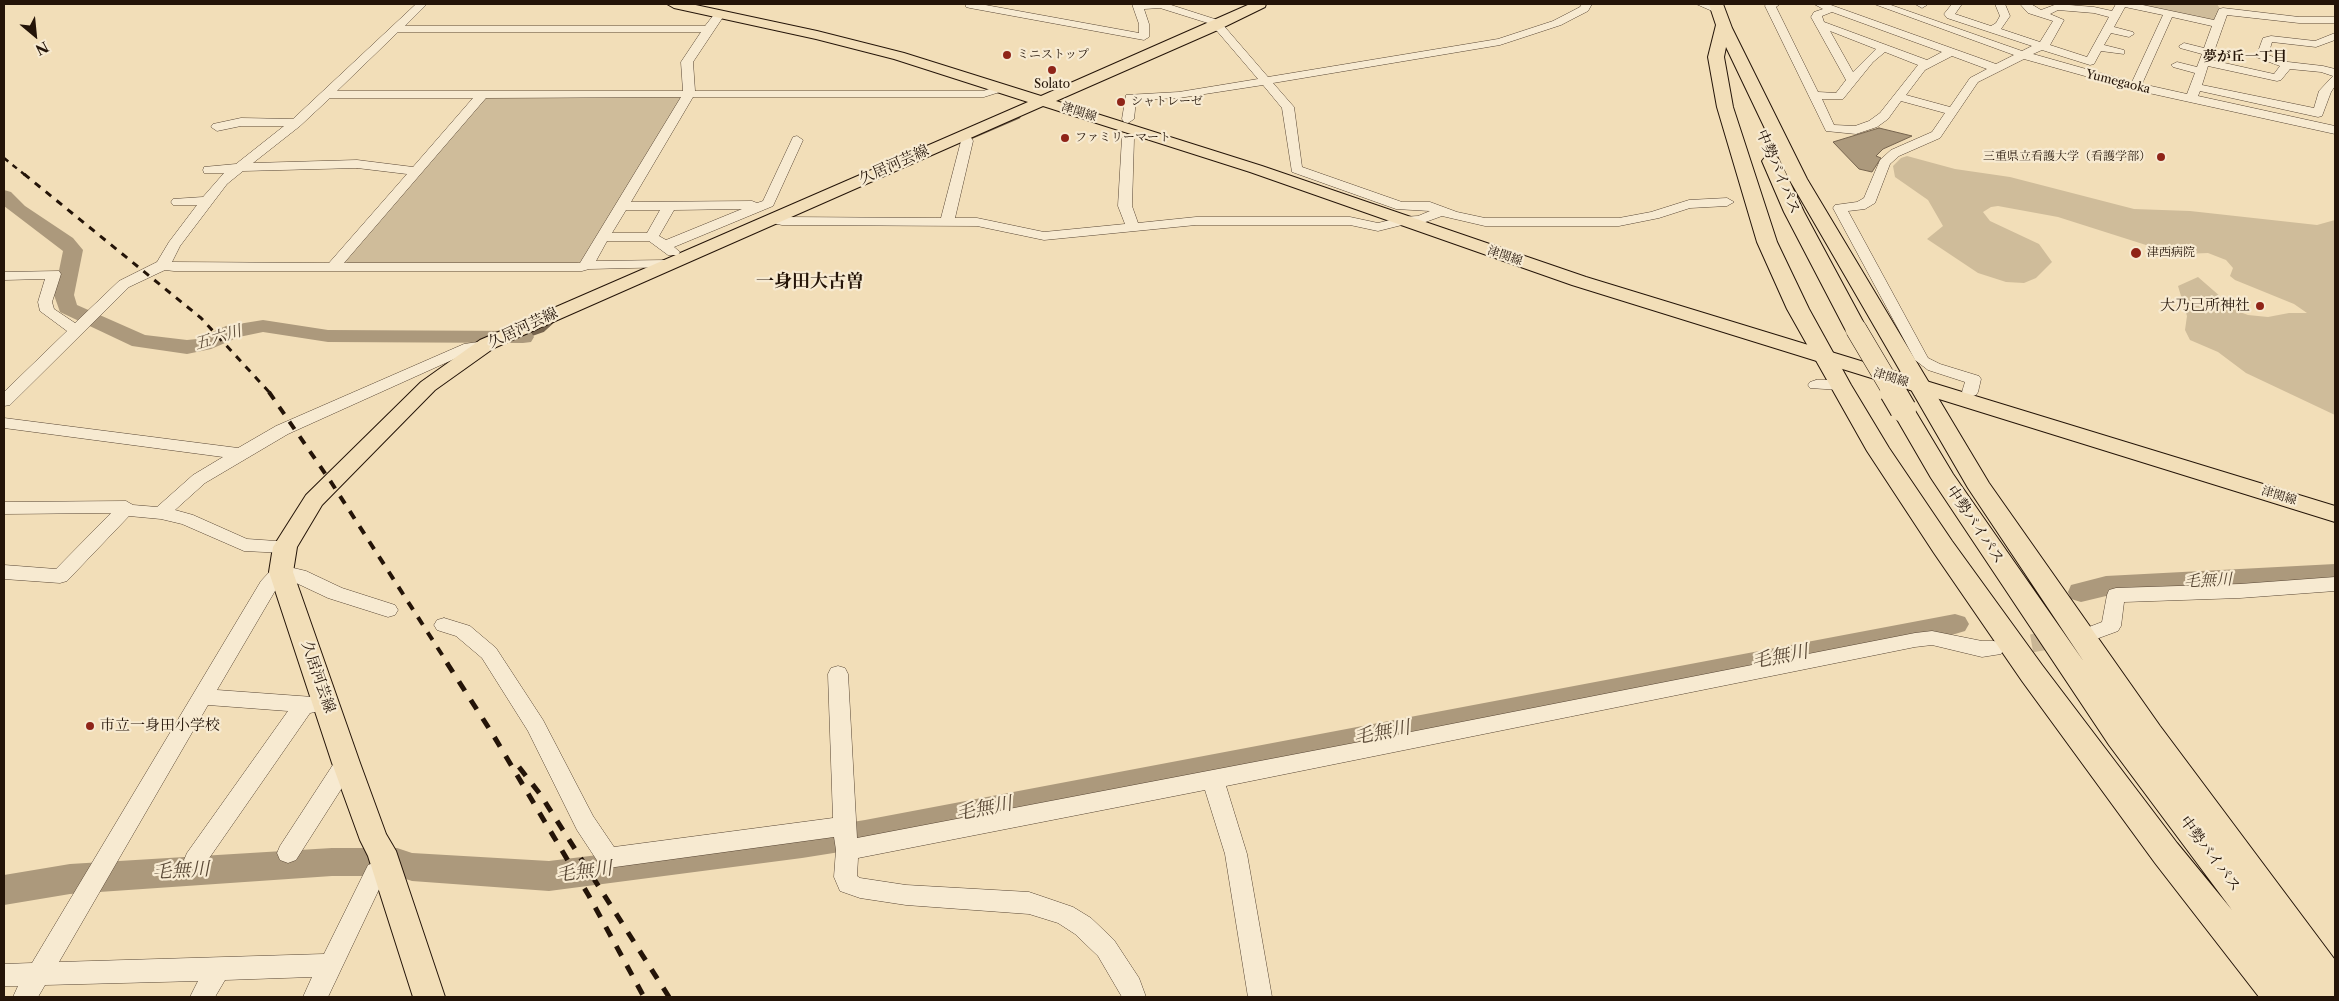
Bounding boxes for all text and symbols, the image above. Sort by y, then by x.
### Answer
north arrow [10,10,60,60]
text: N [32,37,52,59]
place label: ミニストップ [1017,48,1089,62]
marker: ミニストップ [1001,49,1013,61]
district label: 夢が丘一丁目 [2203,49,2287,65]
marker: Solato [1046,64,1058,76]
street label: Yumegaoka [2084,67,2152,97]
place label: Solato [1034,78,1070,92]
place label: シャトレーゼ [1131,95,1203,109]
marker: シャトレーゼ [1115,96,1127,108]
street label: 津関線 [1060,100,1098,124]
street label: 中勢バイパス [1752,127,1804,217]
place label: ファミリーマート [1075,131,1171,145]
marker: ファミリーマート [1059,132,1071,144]
street label: 久居河芸線 [856,142,932,188]
place label: 三重県立看護大学（看護学部） [1983,150,2151,164]
marker: 三重県立看護大学（看護学部） [2155,151,2167,163]
street label: 津関線 [1486,243,1524,269]
marker: 津西病院 [2129,246,2143,260]
place label: 津西病院 [2147,246,2195,260]
district label: 一身田大古曽 [756,271,864,293]
place label: 大乃己所神社 [2160,297,2250,315]
marker: 大乃己所神社 [2254,300,2266,312]
street label: 久居河芸線 [485,304,561,352]
water label: 五六川 [192,322,244,354]
street label: 津関線 [1872,366,1910,390]
street label: 中勢バイパス [1942,483,2008,567]
street label: 津関線 [2260,484,2298,508]
water label: 毛無川 [2184,570,2232,592]
street label: 久居河芸線 [297,639,339,715]
water label: 毛無川 [1750,640,1810,674]
water label: 毛無川 [1352,716,1412,750]
place label: 市立一身田小学校 [100,717,220,735]
marker: 市立一身田小学校 [84,720,96,732]
water label: 毛無川 [954,792,1014,826]
street label: 中勢バイパス [2176,813,2244,895]
water label: 毛無川 [554,857,614,887]
water label: 毛無川 [152,858,210,884]

